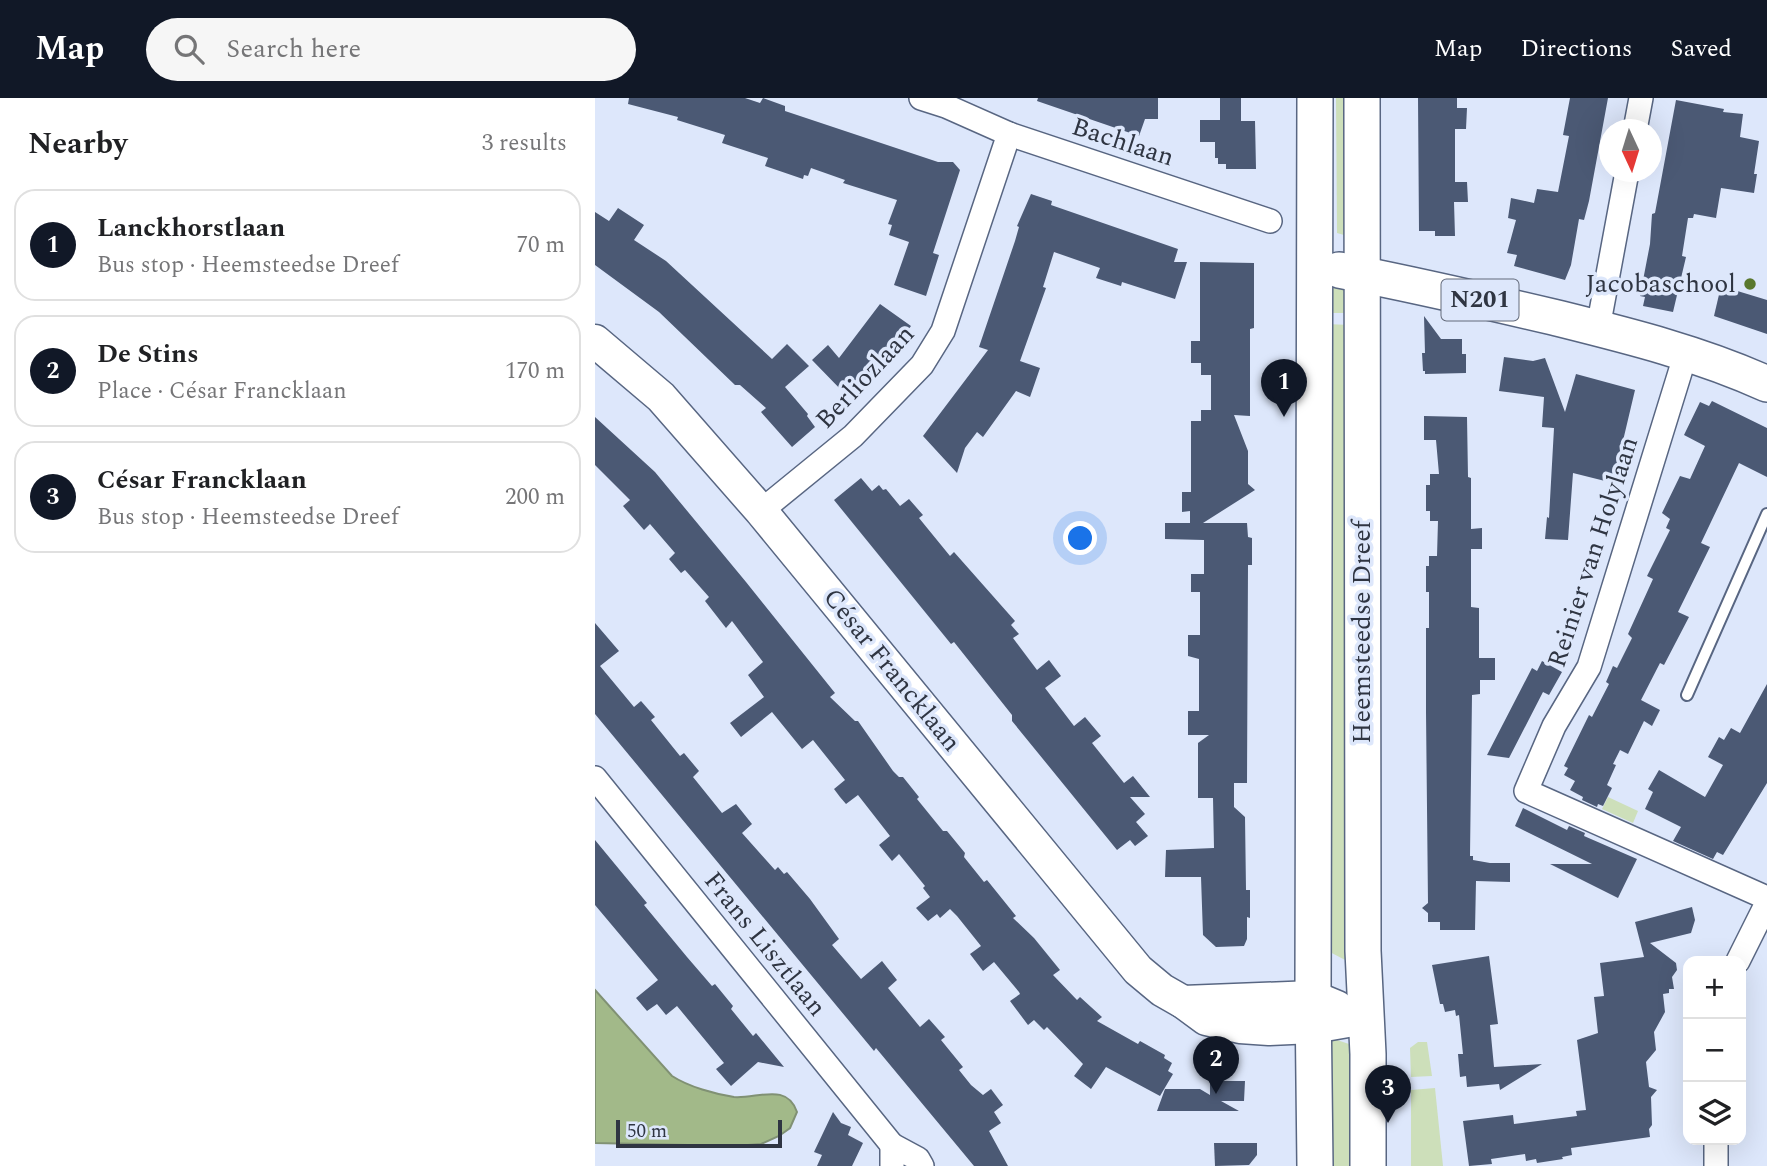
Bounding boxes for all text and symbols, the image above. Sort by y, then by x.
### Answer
search box [146,18,636,81]
text: Map [35,24,104,74]
text: Search here [226,29,361,69]
icon: search [170,30,208,68]
text: Map [1434,31,1482,67]
text: Directions [1520,31,1632,67]
text: Saved [1670,31,1732,67]
street label: Bachlaan [1067,107,1179,177]
north arrow [1599,119,1662,182]
text: Nearby [28,121,127,167]
text: 3 results [482,126,567,161]
text: Lanckhorstlaan [97,208,285,248]
text: 1 [47,228,59,263]
text: 70 m [516,228,565,263]
text: Bus stop · Heemsteedse Dreef [97,248,399,283]
place label: Jacobaschool [1585,264,1736,304]
marker: Jacobaschool [1742,276,1758,292]
road number: N201 [1441,280,1519,320]
street label: Berliozlaan [806,316,924,438]
text: De Stins [97,334,199,374]
text: 2 [47,354,59,389]
text: 170 m [505,354,565,389]
pin: 1 [1261,359,1307,417]
text: Place · César Francklaan [97,374,347,409]
street label: Reinier van Holylaan [1537,431,1649,673]
text: César Francklaan [97,460,307,500]
text: 3 [47,480,59,515]
text: 200 m [505,480,565,515]
text: Bus stop · Heemsteedse Dreef [97,500,399,535]
street label: Heemsteedse Dreef [1342,518,1382,744]
your location [1063,521,1097,555]
street label: César Francklaan [813,579,971,761]
street label: Frans Lisztlaan [694,863,836,1025]
map controls [1683,956,1746,1145]
button: + [1683,956,1746,1019]
button: − [1683,1019,1746,1082]
pin: 2 [1193,1036,1239,1094]
pin: 3 [1365,1065,1411,1123]
button: layers [1683,1082,1746,1145]
scale bar [616,1117,782,1149]
text: 50 m [627,1117,667,1146]

